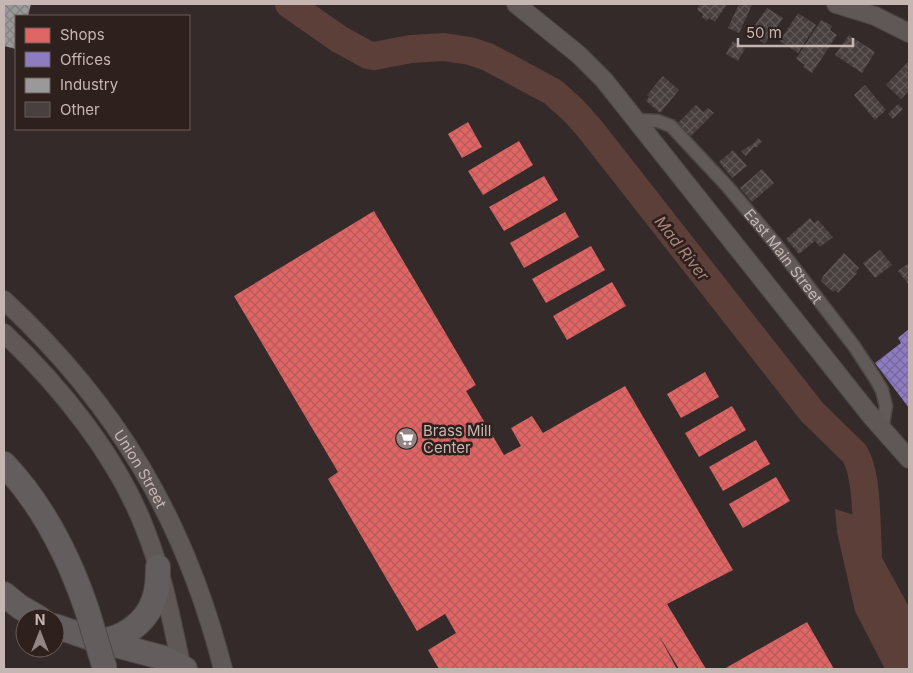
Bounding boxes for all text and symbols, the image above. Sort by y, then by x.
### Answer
legend [15,15,190,130]
scale bar [738,15,853,47]
text: 50 m [746,23,782,42]
text: Shops [60,25,105,44]
text: Offices [60,50,111,69]
text: Industry [60,75,119,94]
text: Other [60,100,100,119]
street label: East Main Street [740,204,827,307]
water label: Mad River [651,212,714,285]
place label: Brass Mill Center [423,421,491,457]
street label: Union Street [110,426,171,511]
supermarket icon: Brass Mill Center [395,427,419,451]
north arrow [15,608,65,658]
text: N [35,611,45,628]

